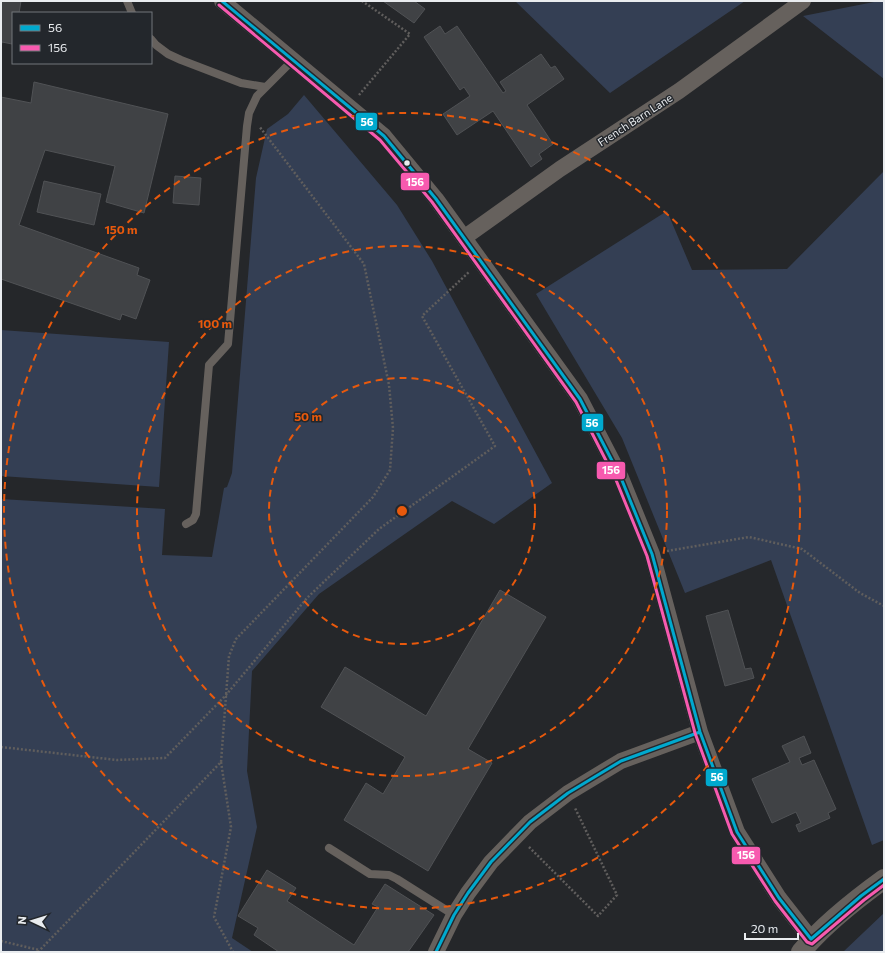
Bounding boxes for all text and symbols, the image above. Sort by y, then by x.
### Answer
legend [12,12,152,64]
text: 56 [48,20,62,34]
text: 156 [48,40,67,54]
street label: French Barn Lane [595,91,675,148]
line badge: 56 [355,112,378,131]
text: 56 [360,115,374,128]
unlabelled marker [402,158,412,168]
line badge: 156 [400,172,430,191]
text: 156 [406,175,424,188]
text: 150 m [104,222,138,236]
text: 100 m [198,316,232,330]
text: 50 m [294,409,322,423]
line badge: 56 [581,413,604,432]
text: 56 [585,416,599,429]
line badge: 156 [596,461,626,480]
text: 156 [602,463,620,476]
centre of rings [395,504,409,518]
line badge: 56 [705,768,728,787]
text: 56 [710,770,724,783]
line badge: 156 [731,846,761,865]
text: 156 [737,848,755,861]
north arrow [12,901,52,941]
scale bar [745,915,798,941]
text: N [15,916,28,925]
text: 20 m [751,921,778,935]

